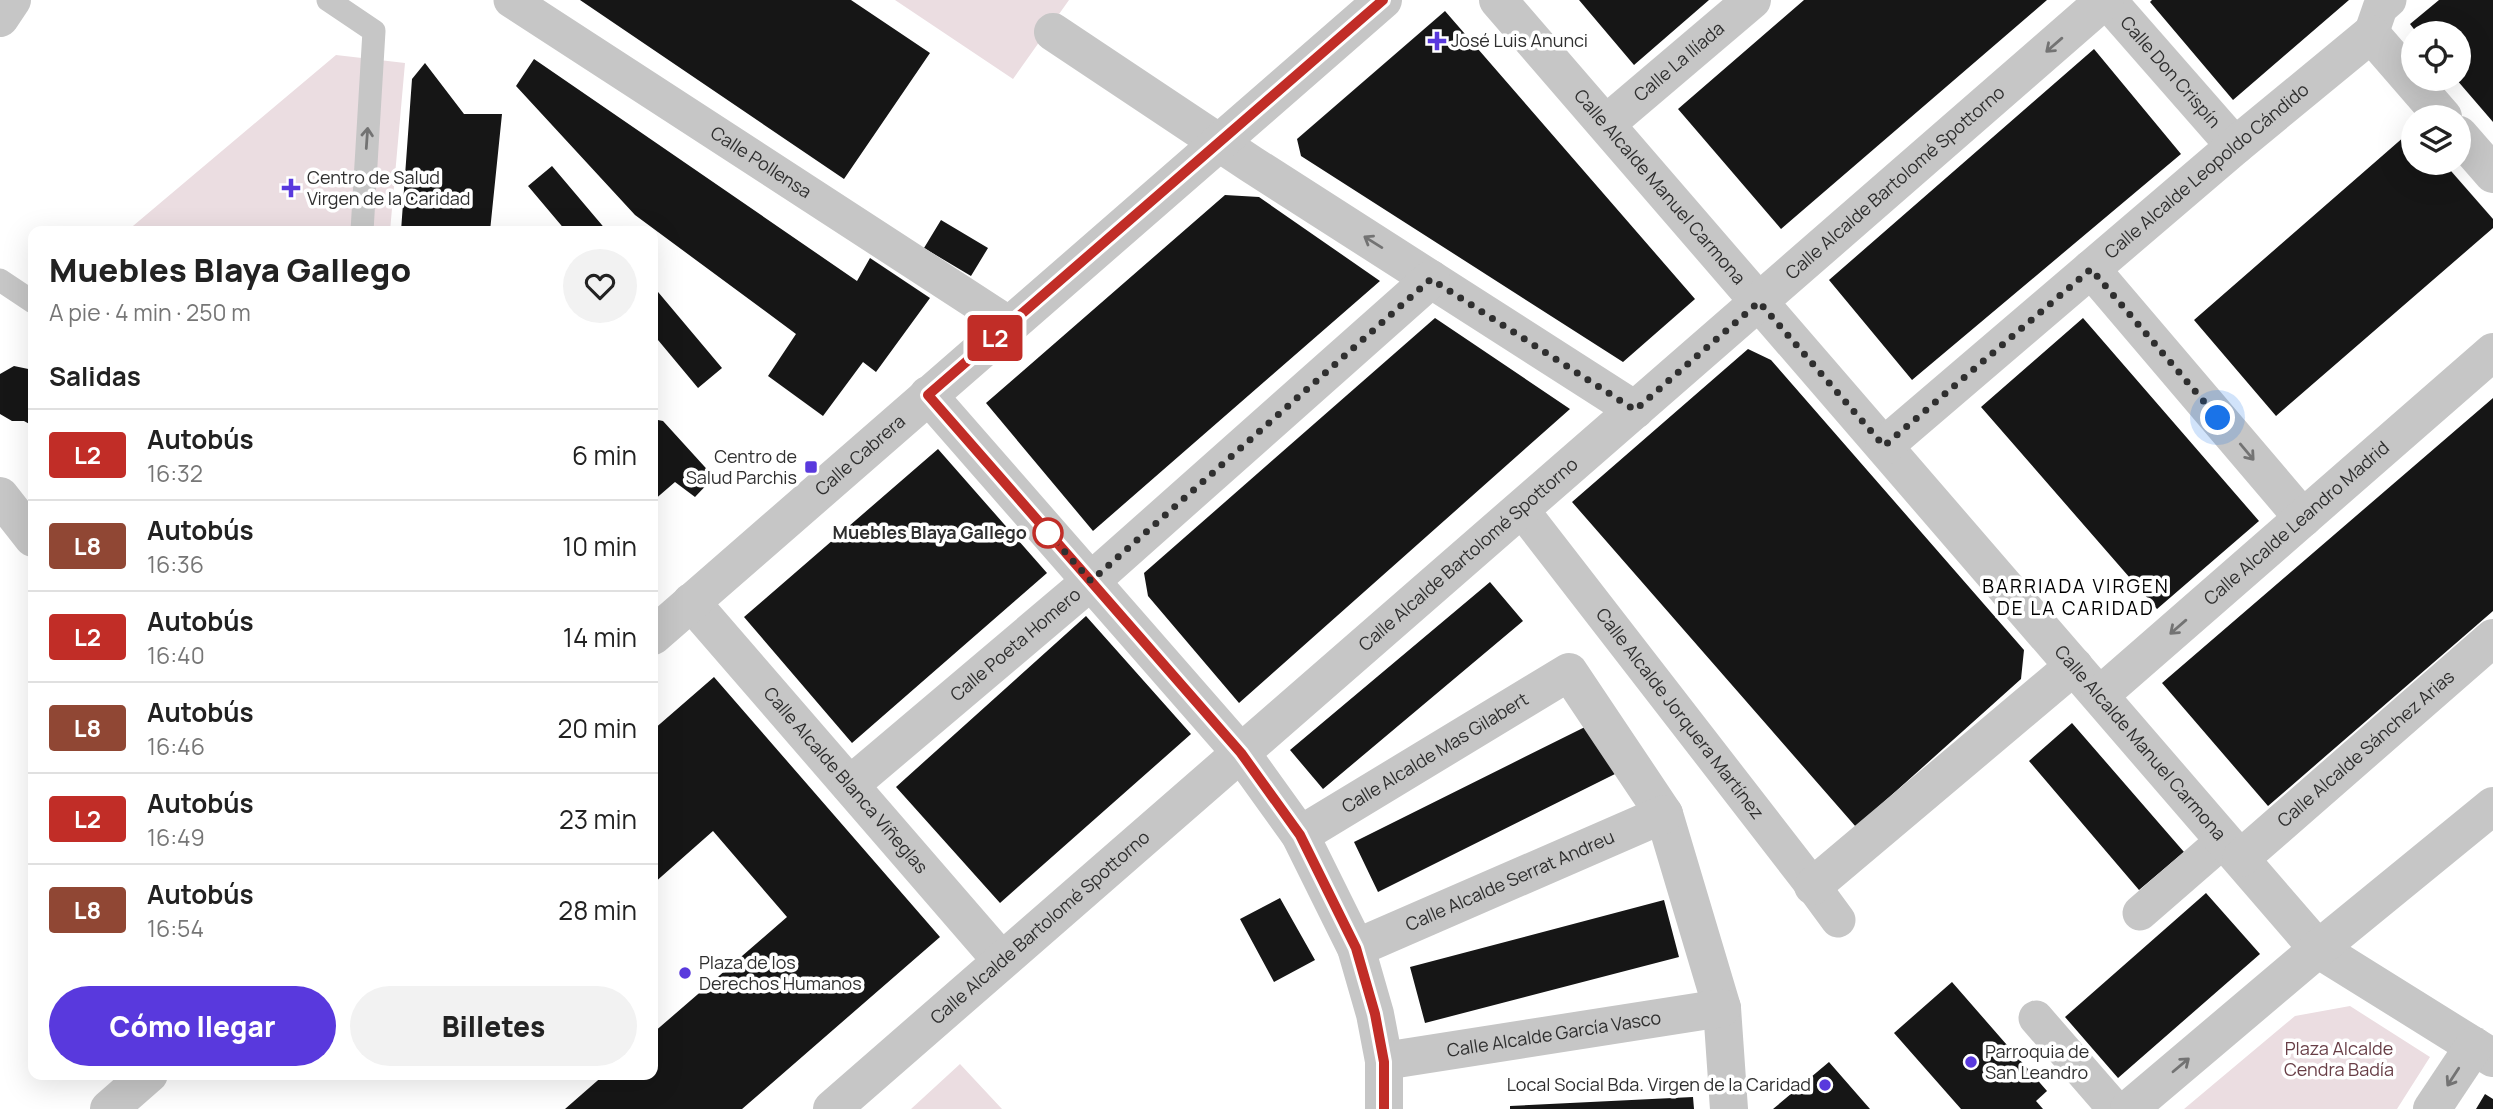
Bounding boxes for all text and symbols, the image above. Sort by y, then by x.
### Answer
street label: Calle Don Crispín [2116,11,2227,132]
street label: Calle La Ilíada [1628,16,1729,106]
map controls [2401,21,2471,175]
button: locate [2401,21,2471,91]
place label: José Luis Anunci [1451,28,1588,52]
marker: José Luis Anunci [1429,33,1445,49]
one-way arrow [2045,37,2063,53]
street label: Calle Alcalde Leopoldo Cándido [2099,77,2313,264]
street label: Calle Alcalde Bartolomé Spottorno [1780,80,2009,284]
street label: Calle Alcalde Manuel Carmona [1569,83,1751,289]
button: layers [2401,105,2471,175]
street label: Calle Pollensa [706,120,816,203]
one-way arrow [361,127,374,150]
place label: Centro de Salud Virgen de la Caridad [307,165,471,210]
marker: Centro de Salud Virgen de la Caridad [281,178,301,198]
one-way arrow [1364,235,1384,249]
text: Muebles Blaya Gallego [49,247,411,292]
button: heart [563,249,637,323]
text: A pie · 4 min · 250 m [49,296,251,328]
line badge: L2 [964,315,1026,361]
text: L2 [981,321,1009,354]
text: Salidas [49,358,141,394]
your location [2200,400,2235,435]
street label: Calle Cabrera [810,409,910,500]
text: Autobús [147,421,254,457]
street label: Calle Alcalde Leandro Madrid [2198,435,2394,610]
text: 6 min [572,437,637,473]
text: L2 [74,438,101,471]
one-way arrow [2239,442,2254,460]
place label: Centro de Salud Parchis [686,444,797,489]
street label: Calle Alcalde Bartolomé Spottorno [1353,452,1582,656]
text: 16:32 [147,457,203,489]
marker: Centro de Salud Parchis [803,459,819,475]
text: Autobús [147,512,254,548]
marker: Muebles Blaya Gallego [1033,518,1063,548]
place label: Muebles Blaya Gallego [833,520,1027,544]
text: 10 min [562,528,637,564]
text: L8 [74,529,101,562]
text: 16:36 [147,548,204,580]
district label: BARRIADA VIRGEN DE LA CARIDAD [1982,573,2170,621]
street label: Calle Poeta Homero [945,582,1085,706]
text: Autobús [147,603,254,639]
street label: Calle Alcalde Jorquera Martínez [1591,603,1770,824]
text: 14 min [563,619,637,655]
one-way arrow [2169,619,2187,635]
text: L2 [74,620,101,653]
text: 16:40 [147,639,205,671]
street label: Calle Alcalde Manuel Carmona [2050,640,2232,845]
street label: Calle Alcalde Sánchez Arias [2272,664,2459,832]
street label: Calle Alcalde Blanca Viñeglas [759,681,934,878]
street label: Calle Alcalde Mas Gilabert [1337,687,1532,818]
text: Autobús [147,694,254,730]
text: 20 min [558,710,637,746]
text: L8 [74,711,101,744]
text: 16:46 [147,730,205,762]
text: Autobús [147,785,254,821]
text: 23 min [559,801,637,837]
text: L2 [74,802,101,835]
text: 16:49 [147,821,205,853]
street label: Calle Alcalde Serrat Andreu [1402,824,1618,936]
street label: Calle Alcalde Bartolomé Spottorno [925,825,1154,1029]
text: Autobús [147,876,254,912]
text: 28 min [558,892,637,928]
text: L8 [74,893,101,926]
text: 16:54 [147,912,204,944]
place label: Plaza de los Derechos Humanos [699,950,862,995]
marker: Plaza de los Derechos Humanos [677,965,693,981]
button: Cómo llegar [49,986,336,1066]
button: Billetes [350,986,637,1066]
street label: Calle Alcalde García Vasco [1445,1005,1663,1062]
park label: Plaza Alcalde Cendra Badía [2284,1036,2394,1081]
place label: Parroquia de San Leandro [1985,1039,2089,1084]
marker: Parroquia de San Leandro [1963,1054,1979,1070]
one-way arrow [2172,1057,2190,1073]
one-way arrow [2446,1067,2460,1086]
place label: Local Social Bda. Virgen de la Caridad [1507,1072,1811,1096]
marker: Local Social Bda. Virgen de la Caridad [1817,1077,1833,1093]

